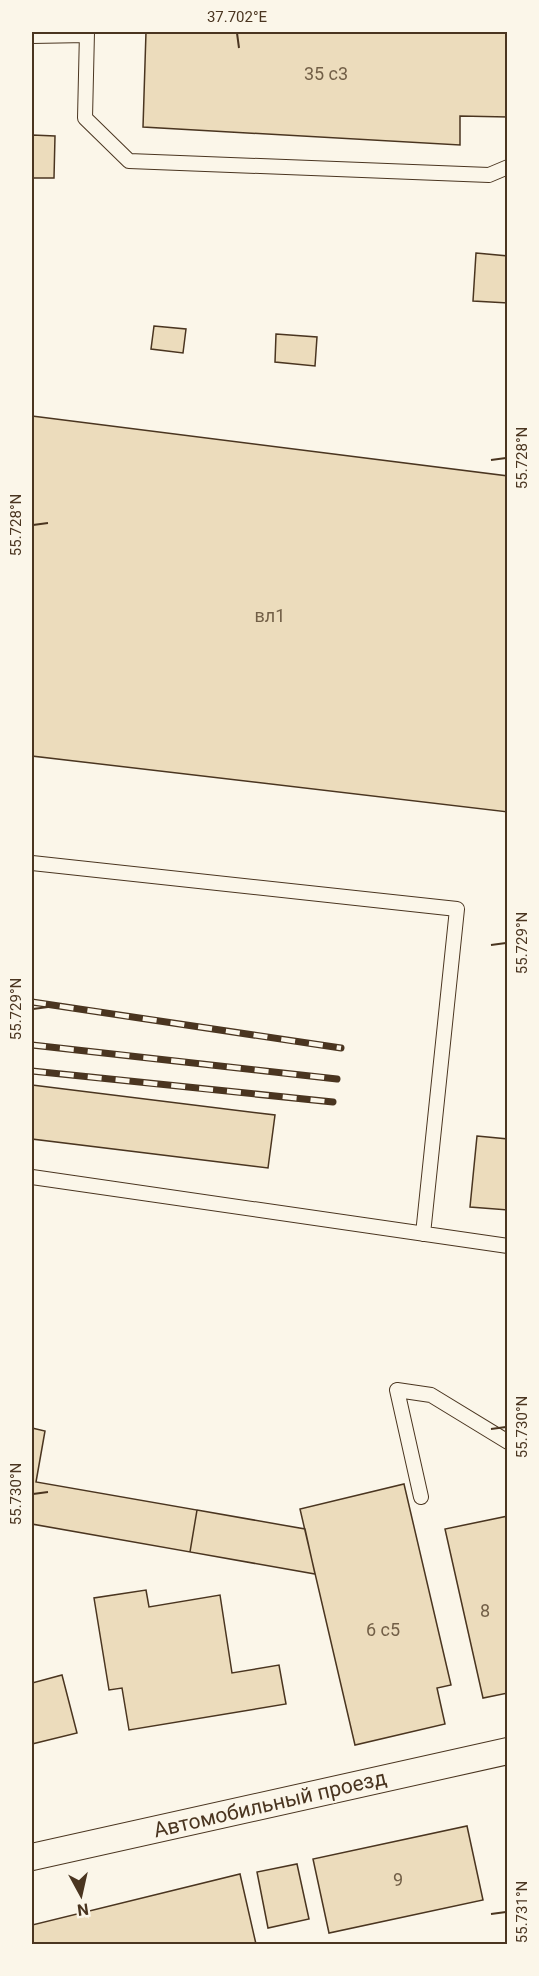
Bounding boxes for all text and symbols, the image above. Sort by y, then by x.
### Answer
text: 37.702°E [207,8,268,26]
house number: 35 с3 [304,63,348,84]
text: 55.728°N [513,427,531,489]
text: 55.728°N [7,494,25,556]
house number: вл1 [255,605,285,626]
text: 55.729°N [513,912,531,974]
text: 55.729°N [7,978,25,1040]
text: 55.730°N [513,1396,531,1458]
text: 55.730°N [7,1463,25,1525]
house number: 8 [480,1600,490,1621]
house number: 6 с5 [366,1619,400,1640]
street label: Автомобильный проезд [151,1765,389,1842]
north arrow [51,1865,111,1925]
house number: 9 [393,1869,403,1890]
text: 55.731°N [513,1881,531,1943]
text: N [76,1899,90,1920]

